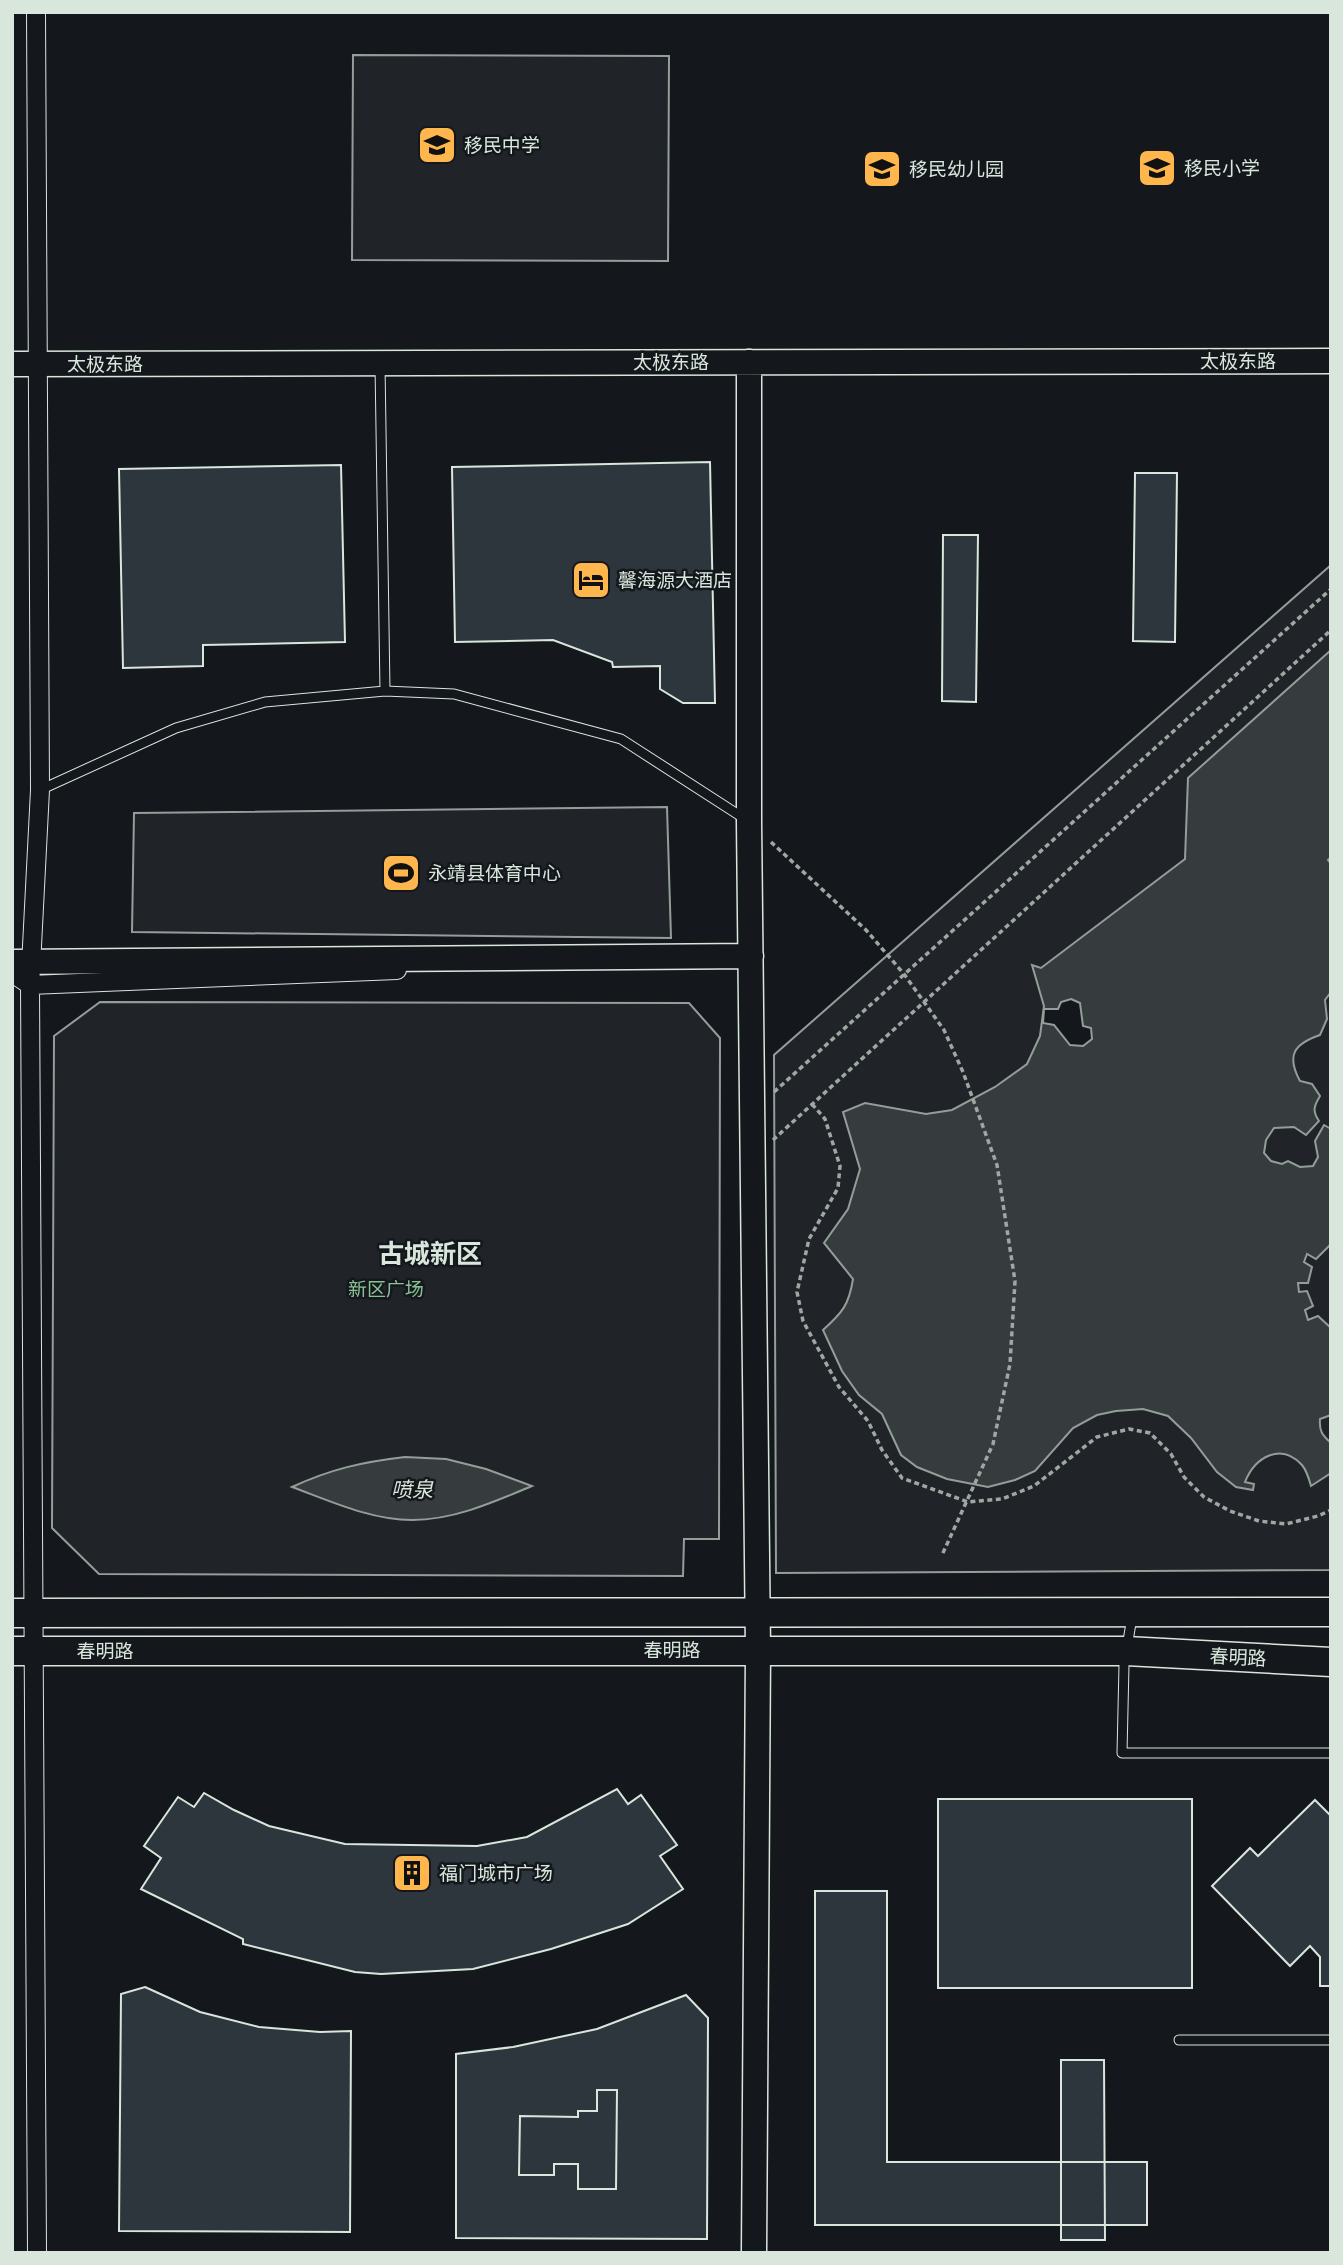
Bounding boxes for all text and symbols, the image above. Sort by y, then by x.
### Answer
school or university icon: 移民中学 [416,124,458,166]
place label: 移民中学 [464,134,540,156]
school or university icon: 移民小学 [1136,147,1178,189]
school or university icon: 移民幼儿园 [861,148,903,190]
place label: 移民小学 [1184,157,1260,179]
place label: 移民幼儿园 [909,158,1004,180]
street label: 太极东路 [1200,350,1276,372]
street label: 太极东路 [633,351,709,373]
street label: 太极东路 [67,353,143,375]
hotel icon: 馨海源大酒店 [570,559,612,601]
place label: 馨海源大酒店 [618,569,732,591]
sports icon: 永靖县体育中心 [380,852,422,894]
place label: 永靖县体育中心 [428,862,561,884]
district label: 古城新区 [378,1238,482,1269]
park label: 新区广场 [348,1278,424,1300]
water label: 喷泉 [391,1477,434,1502]
street label: 春明路 [643,1639,701,1661]
street label: 春明路 [76,1640,134,1662]
street label: 春明路 [1209,1645,1267,1669]
building icon: 福门城市广场 [391,1852,433,1894]
place label: 福门城市广场 [439,1862,553,1884]

